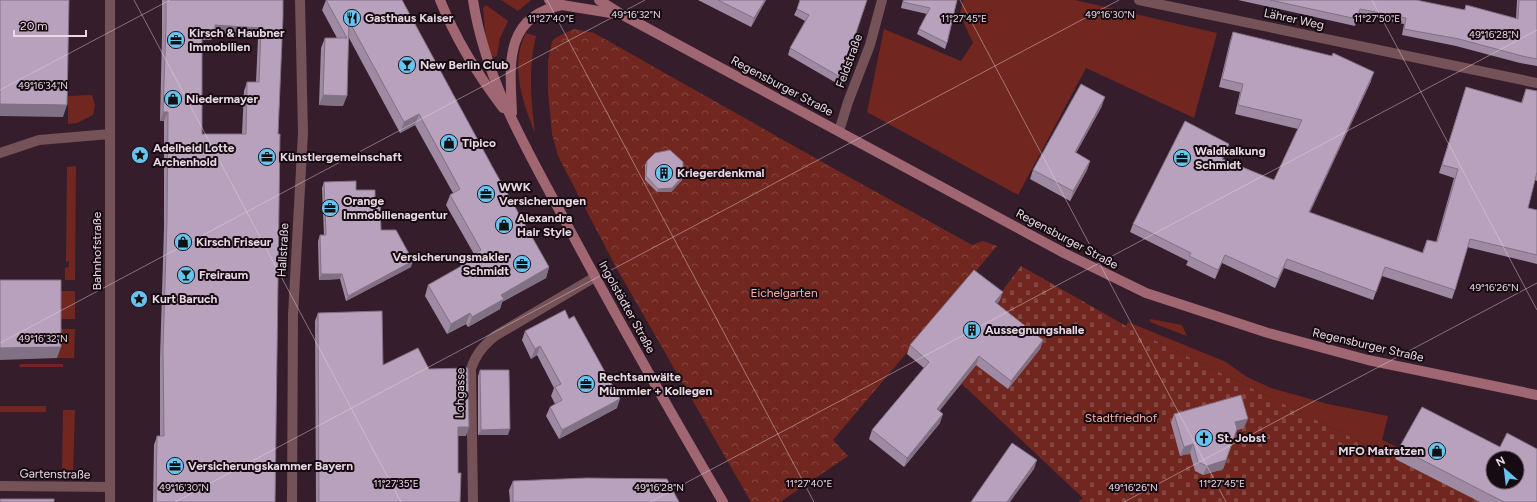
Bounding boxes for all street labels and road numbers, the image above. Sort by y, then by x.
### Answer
street label: Lährer Weg [1263,6,1325,32]
street label: Feldstraße [833,32,865,90]
street label: Regensburger Straße [728,53,836,119]
street label: Regensburger Straße [1013,206,1121,272]
street label: Bahnhofstraße [90,211,104,290]
street label: Hallstraße [275,222,291,277]
street label: Ingolstädter Straße [596,258,658,356]
street label: Regensburger Straße [1311,325,1425,365]
street label: Lohgasse [453,367,467,419]
street label: Gartenstraße [20,466,91,482]

